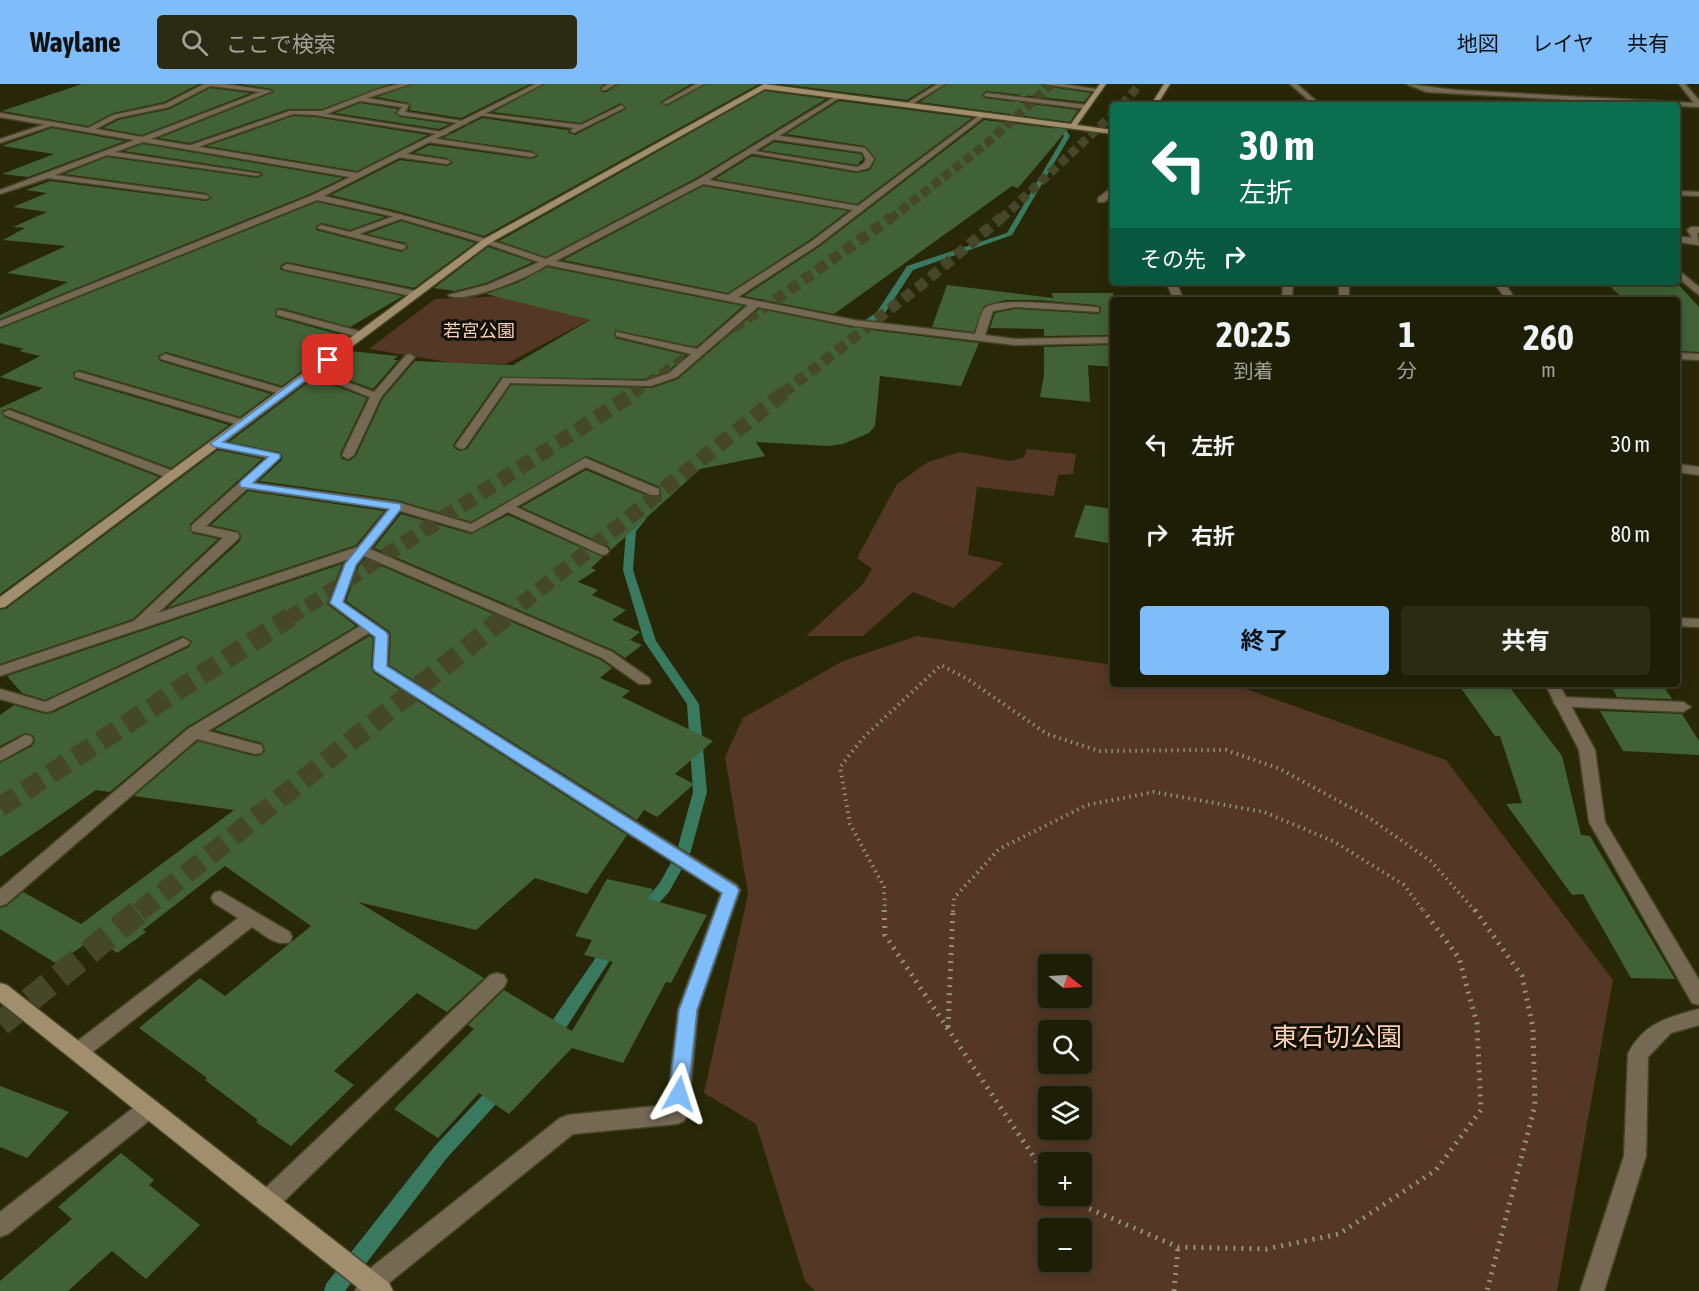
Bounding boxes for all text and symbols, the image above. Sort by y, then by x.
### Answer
search box [157,15,577,69]
text: Waylane [30,26,121,58]
icon: search [178,26,211,59]
text: ここで検索 [226,31,336,57]
text: 地図 [1457,31,1499,55]
text: レイヤ [1532,31,1594,55]
text: 共有 [1627,31,1669,55]
text: 30 m [1239,121,1314,169]
icon: left [1140,126,1218,204]
text: 左折 [1239,177,1293,208]
icon: right [1218,240,1251,273]
text: その先 [1140,246,1206,272]
text: 20:25 [1216,313,1291,355]
text: 1 [1399,313,1415,355]
text: 260 [1523,316,1574,358]
park label: 若宮公園 [443,320,515,341]
pin [302,334,353,385]
icon: arrive [311,343,344,376]
text: m [1541,358,1556,381]
text: 到着 [1234,359,1274,382]
text: 分 [1397,359,1417,382]
icon: left [1140,428,1173,461]
text: 30 m [1610,431,1650,457]
text: 左折 [1191,433,1235,459]
icon: right [1140,518,1173,551]
text: 80 m [1610,521,1650,547]
text: 右折 [1191,523,1235,549]
button: 終了 [1140,606,1389,675]
button: 共有 [1401,606,1650,675]
north arrow [1038,954,1092,1008]
map controls [1038,954,1092,1272]
button: search [1038,1020,1092,1074]
park label: 東石切公園 [1272,1022,1402,1052]
position arrow [647,1062,711,1126]
button: layers [1038,1086,1092,1140]
button: + [1038,1152,1092,1206]
button: − [1038,1218,1092,1272]

